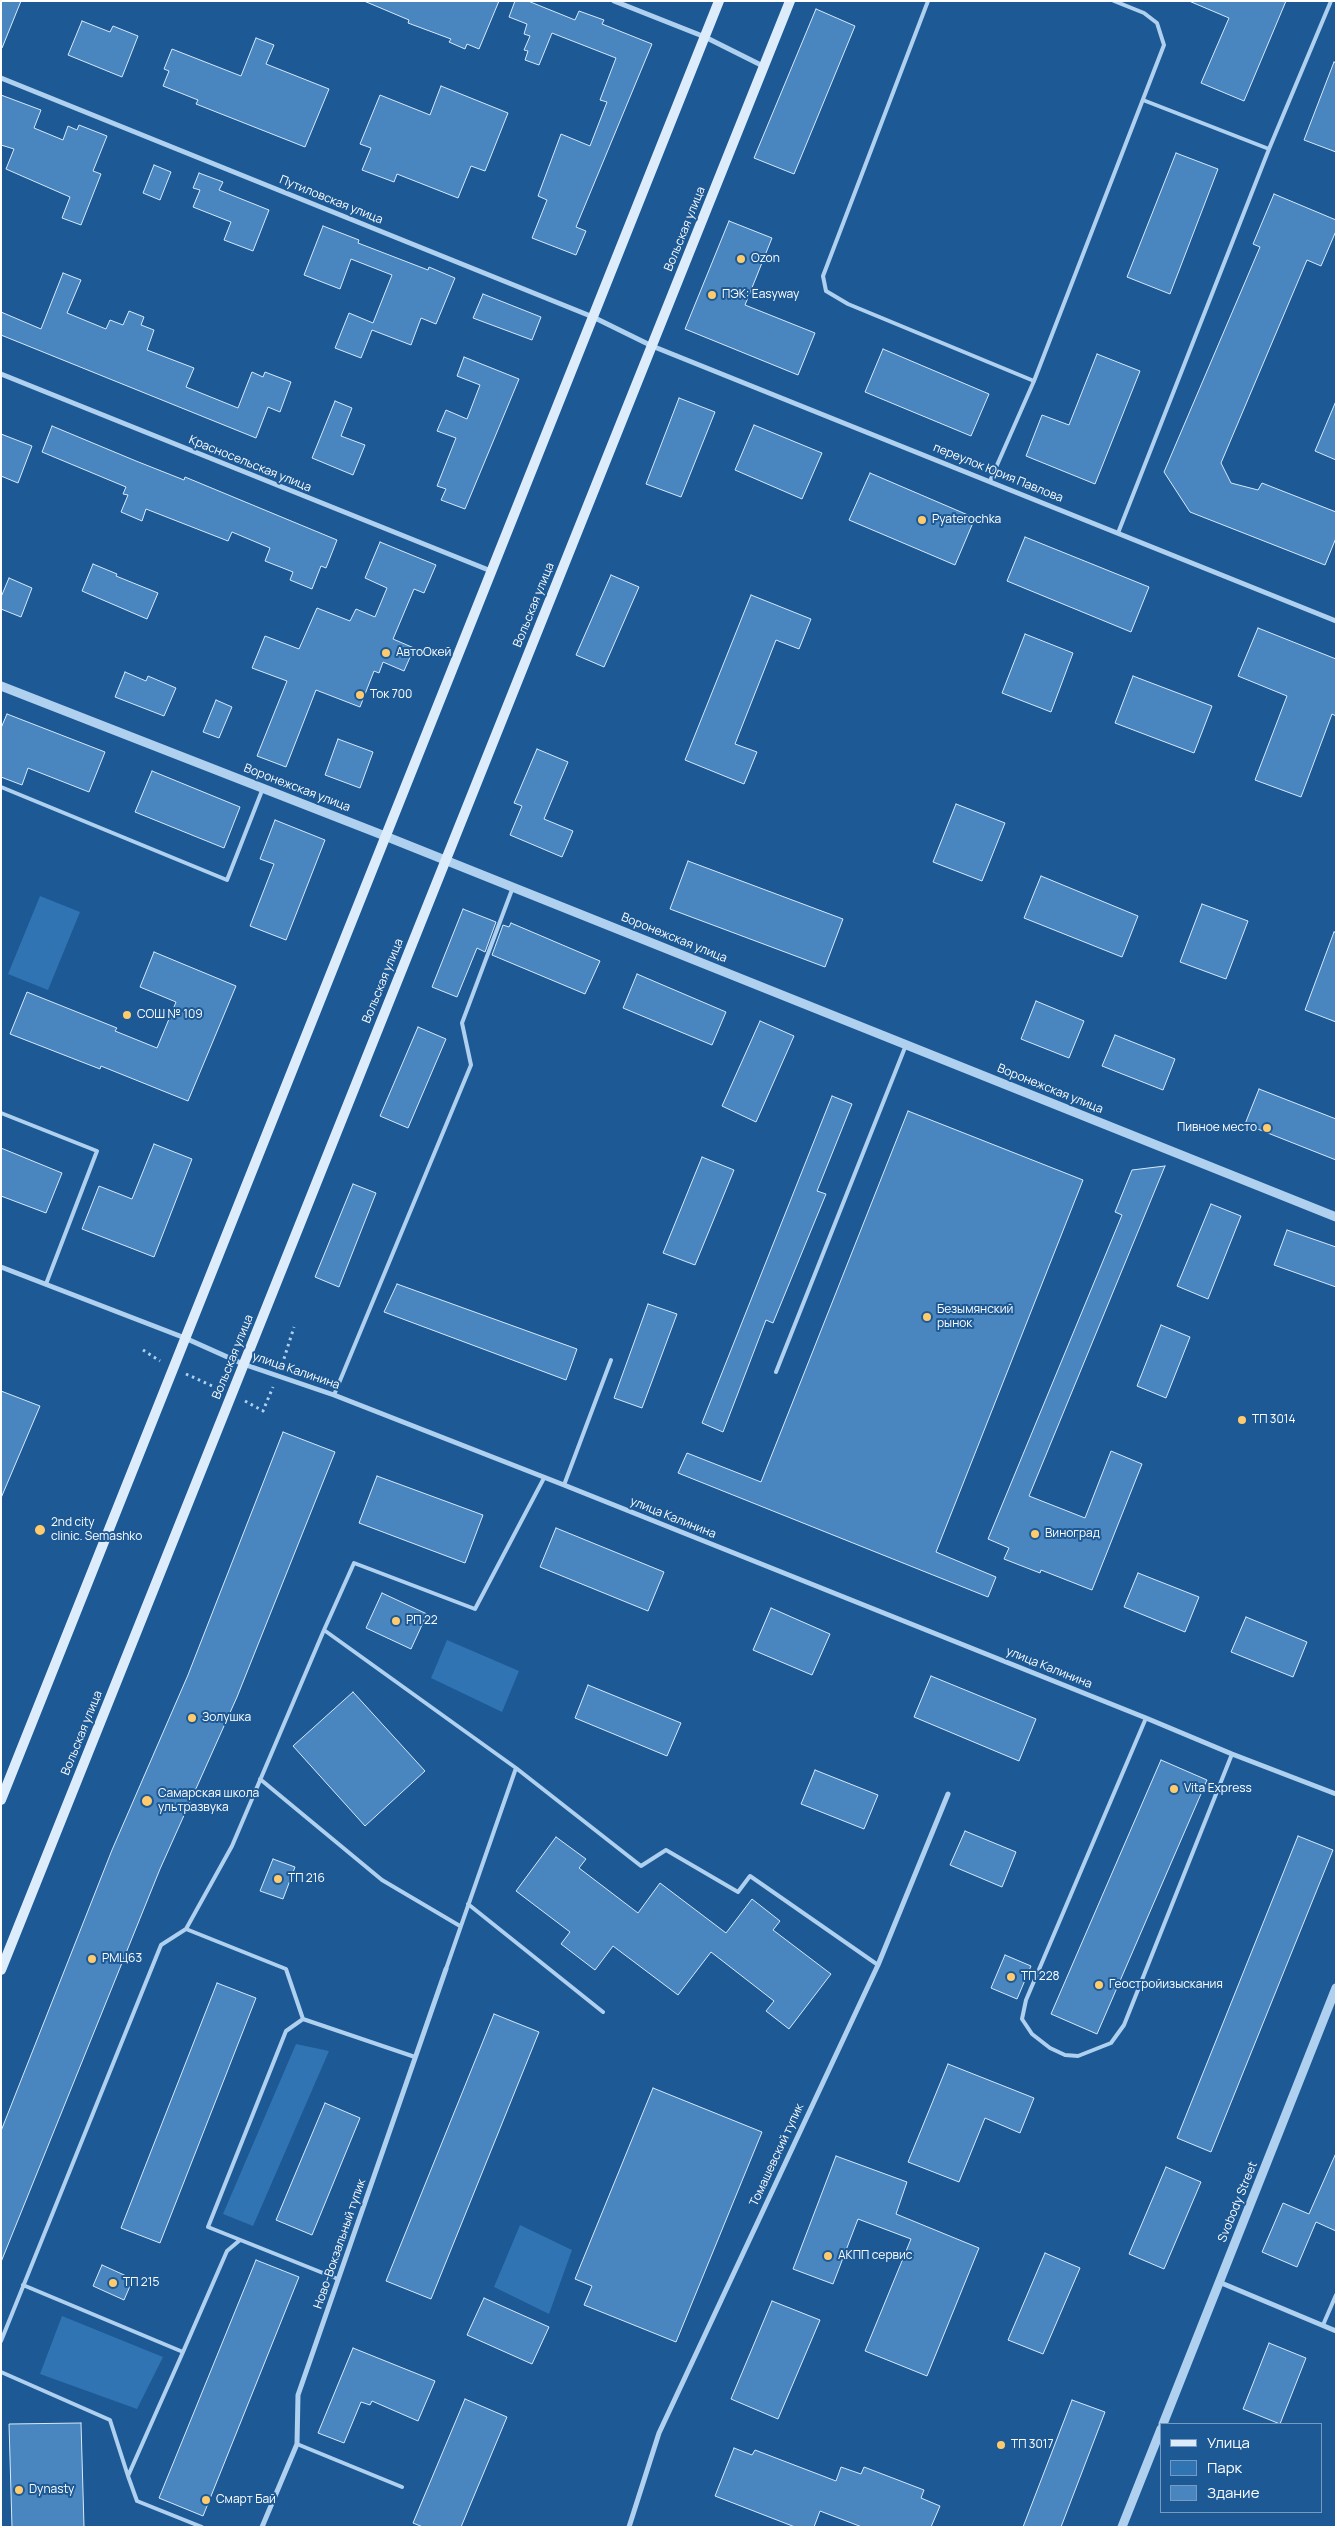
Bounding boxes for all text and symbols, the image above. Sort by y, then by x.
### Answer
street label: Путиловская улица [277,173,385,227]
street label: Вольская улица [661,185,709,273]
place label: Ozon [751,252,780,266]
marker: Ozon [735,253,747,265]
place label: ПЭК: Easyway [722,288,799,302]
marker: ПЭК: Easyway [706,289,718,301]
street label: Красносельская улица [187,433,313,495]
street label: переулок Юрия Павлова [931,440,1065,506]
place label: Pyaterochka [932,513,1001,527]
marker: Pyaterochka [916,514,928,526]
street label: Вольская улица [510,561,558,649]
place label: АвтоОкей [396,646,451,660]
marker: АвтоОкей [380,647,392,659]
place label: Ток 700 [370,688,412,702]
marker: Ток 700 [354,689,366,701]
street label: Воронежская улица [242,761,352,815]
street label: Воронежская улица [619,910,729,966]
street label: Вольская улица [359,937,407,1025]
place label: СОШ № 109 [137,1008,203,1022]
marker: СОШ № 109 [121,1009,133,1021]
street label: Воронежская улица [995,1061,1105,1117]
place label: Пивное место [1177,1121,1257,1135]
marker: Пивное место [1261,1122,1273,1134]
place label: Безымянский рынок [937,1303,1013,1331]
marker: Безымянский рынок [921,1311,933,1323]
street label: Вольская улица [209,1313,257,1401]
street label: улица Калинина [250,1349,342,1393]
place label: ТП 3014 [1252,1413,1296,1427]
marker: ТП 3014 [1236,1414,1248,1426]
street label: улица Калинина [628,1494,718,1542]
place label: 2nd city clinic. Semashko [51,1516,142,1544]
marker: 2nd city clinic. Semashko [33,1523,47,1537]
place label: Виноград [1045,1527,1100,1541]
marker: Виноград [1029,1528,1041,1540]
place label: РП 22 [406,1614,438,1628]
marker: РП 22 [390,1615,402,1627]
street label: улица Калинина [1004,1644,1094,1692]
street label: Вольская улица [58,1689,106,1777]
place label: Золушка [202,1711,251,1725]
marker: Золушка [186,1712,198,1724]
place label: Vita Express [1184,1782,1252,1796]
marker: Vita Express [1168,1783,1180,1795]
place label: Самарская школа ультразвука [158,1787,259,1815]
marker: Самарская школа ультразвука [140,1794,154,1808]
place label: ТП 216 [288,1872,325,1886]
marker: ТП 216 [272,1873,284,1885]
place label: РМЦ63 [102,1952,142,1966]
marker: РМЦ63 [86,1953,98,1965]
place label: ТП 228 [1021,1970,1060,1984]
marker: ТП 228 [1005,1971,1017,1983]
place label: Геостройизыскания [1109,1978,1223,1992]
marker: Геостройизыскания [1093,1979,1105,1991]
street label: Томашевский тупик [747,2101,807,2209]
street label: Svobody Street [1215,2160,1261,2244]
street label: Ново-Вокзальный тупик [311,2177,369,2311]
place label: АКПП сервис [838,2249,912,2263]
marker: АКПП сервис [822,2250,834,2262]
place label: ТП 215 [123,2276,159,2290]
marker: ТП 215 [107,2277,119,2289]
legend [1160,2423,1322,2513]
text: Улица [1207,2432,1250,2453]
place label: ТП 3017 [1011,2438,1054,2452]
marker: ТП 3017 [995,2439,1007,2451]
text: Парк [1207,2457,1242,2478]
text: Здание [1207,2482,1259,2503]
place label: Dynasty [29,2483,74,2497]
marker: Dynasty [13,2484,25,2496]
place label: Смарт Бай [216,2493,276,2507]
marker: Смарт Бай [200,2494,212,2506]

